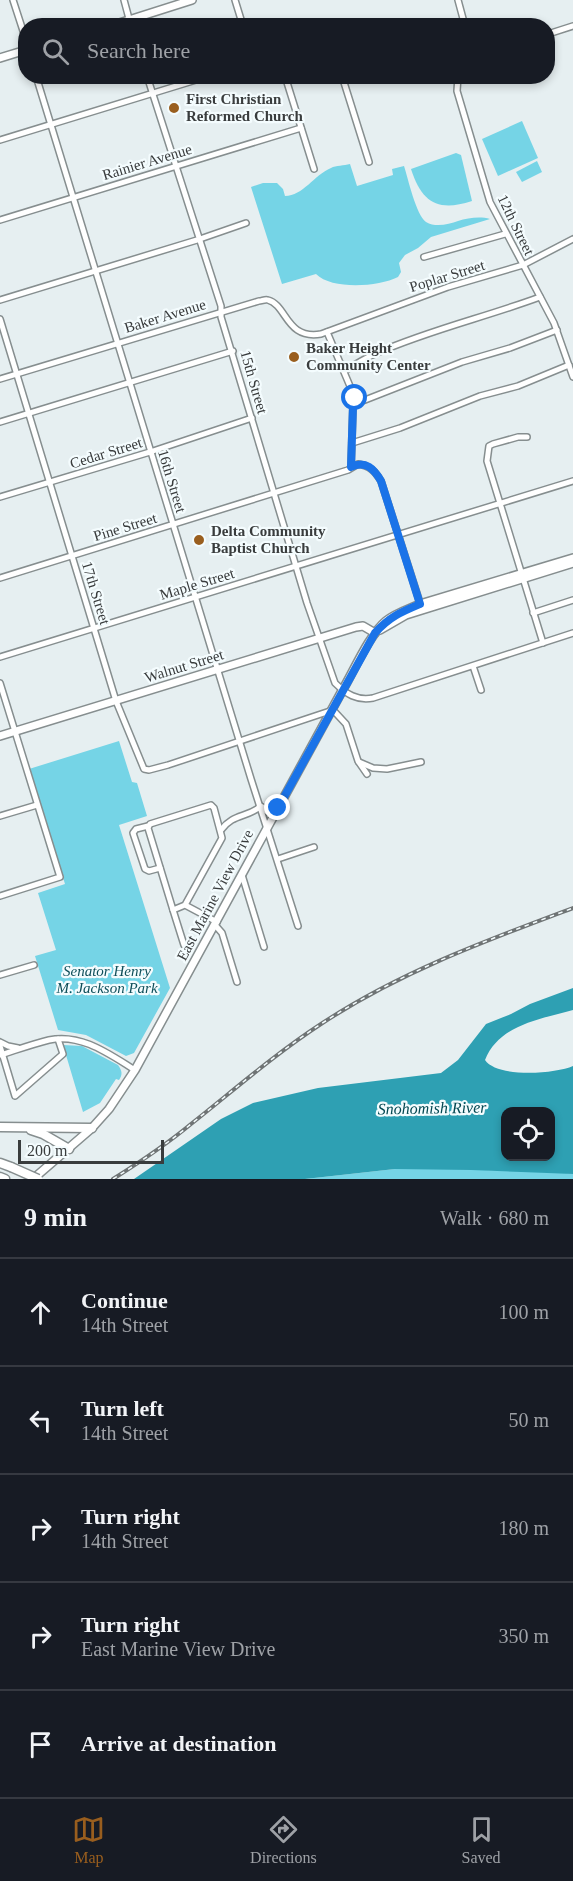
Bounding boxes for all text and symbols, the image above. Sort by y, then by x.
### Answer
search box [18,18,555,84]
icon: search [39,35,72,68]
text: Search here [87,38,190,63]
place label: First Christian Reformed Church [186,91,303,124]
marker: First Christian Reformed Church [167,101,181,115]
street label: Rainier Avenue [100,141,194,183]
street label: 12th Street [494,192,538,259]
street label: Poplar Street [407,257,487,295]
street label: Baker Avenue [122,296,208,336]
place label: Baker Height Community Center [306,340,431,373]
street label: 15th Street [237,348,271,416]
marker: Baker Height Community Center [287,350,301,364]
route start [341,384,367,410]
street label: Cedar Street [68,434,145,472]
street label: 16th Street [155,447,189,515]
street label: Pine Street [91,510,159,544]
place label: Delta Community Baptist Church [211,523,326,556]
marker: Delta Community Baptist Church [192,533,206,547]
street label: 17th Street [79,559,113,627]
street label: Maple Street [158,565,237,603]
street label: Walnut Street [143,646,226,686]
route end [264,794,290,820]
street label: East Marine View Drive [174,827,256,963]
park label: Senator Henry M. Jackson Park [55,963,158,996]
water label: Snohomish River [377,1099,487,1117]
map controls [501,1107,555,1161]
button: locate [501,1107,555,1161]
scale bar [18,1137,164,1164]
text: 200 m [27,1142,67,1159]
text: 9 min [24,1203,87,1232]
text: Walk · 680 m [440,1207,549,1229]
text: Continue [81,1288,168,1313]
icon: ahead [24,1296,57,1329]
text: 100 m [498,1301,549,1323]
text: 14th Street [81,1314,168,1336]
text: Turn left [81,1396,164,1421]
icon: left [24,1404,57,1437]
text: 50 m [508,1409,549,1431]
text: 14th Street [81,1422,168,1444]
text: Turn right [81,1504,180,1529]
icon: right [24,1512,57,1545]
text: 180 m [498,1517,549,1539]
text: 14th Street [81,1530,168,1552]
text: Turn right [81,1612,180,1637]
icon: right [24,1620,57,1653]
text: 350 m [498,1625,549,1647]
text: East Marine View Drive [81,1638,275,1660]
icon: arrive [24,1728,57,1761]
text: Arrive at destination [81,1731,277,1756]
tab: Map [72,1813,105,1867]
tab: Directions [250,1813,317,1867]
tab: Saved [461,1813,501,1867]

